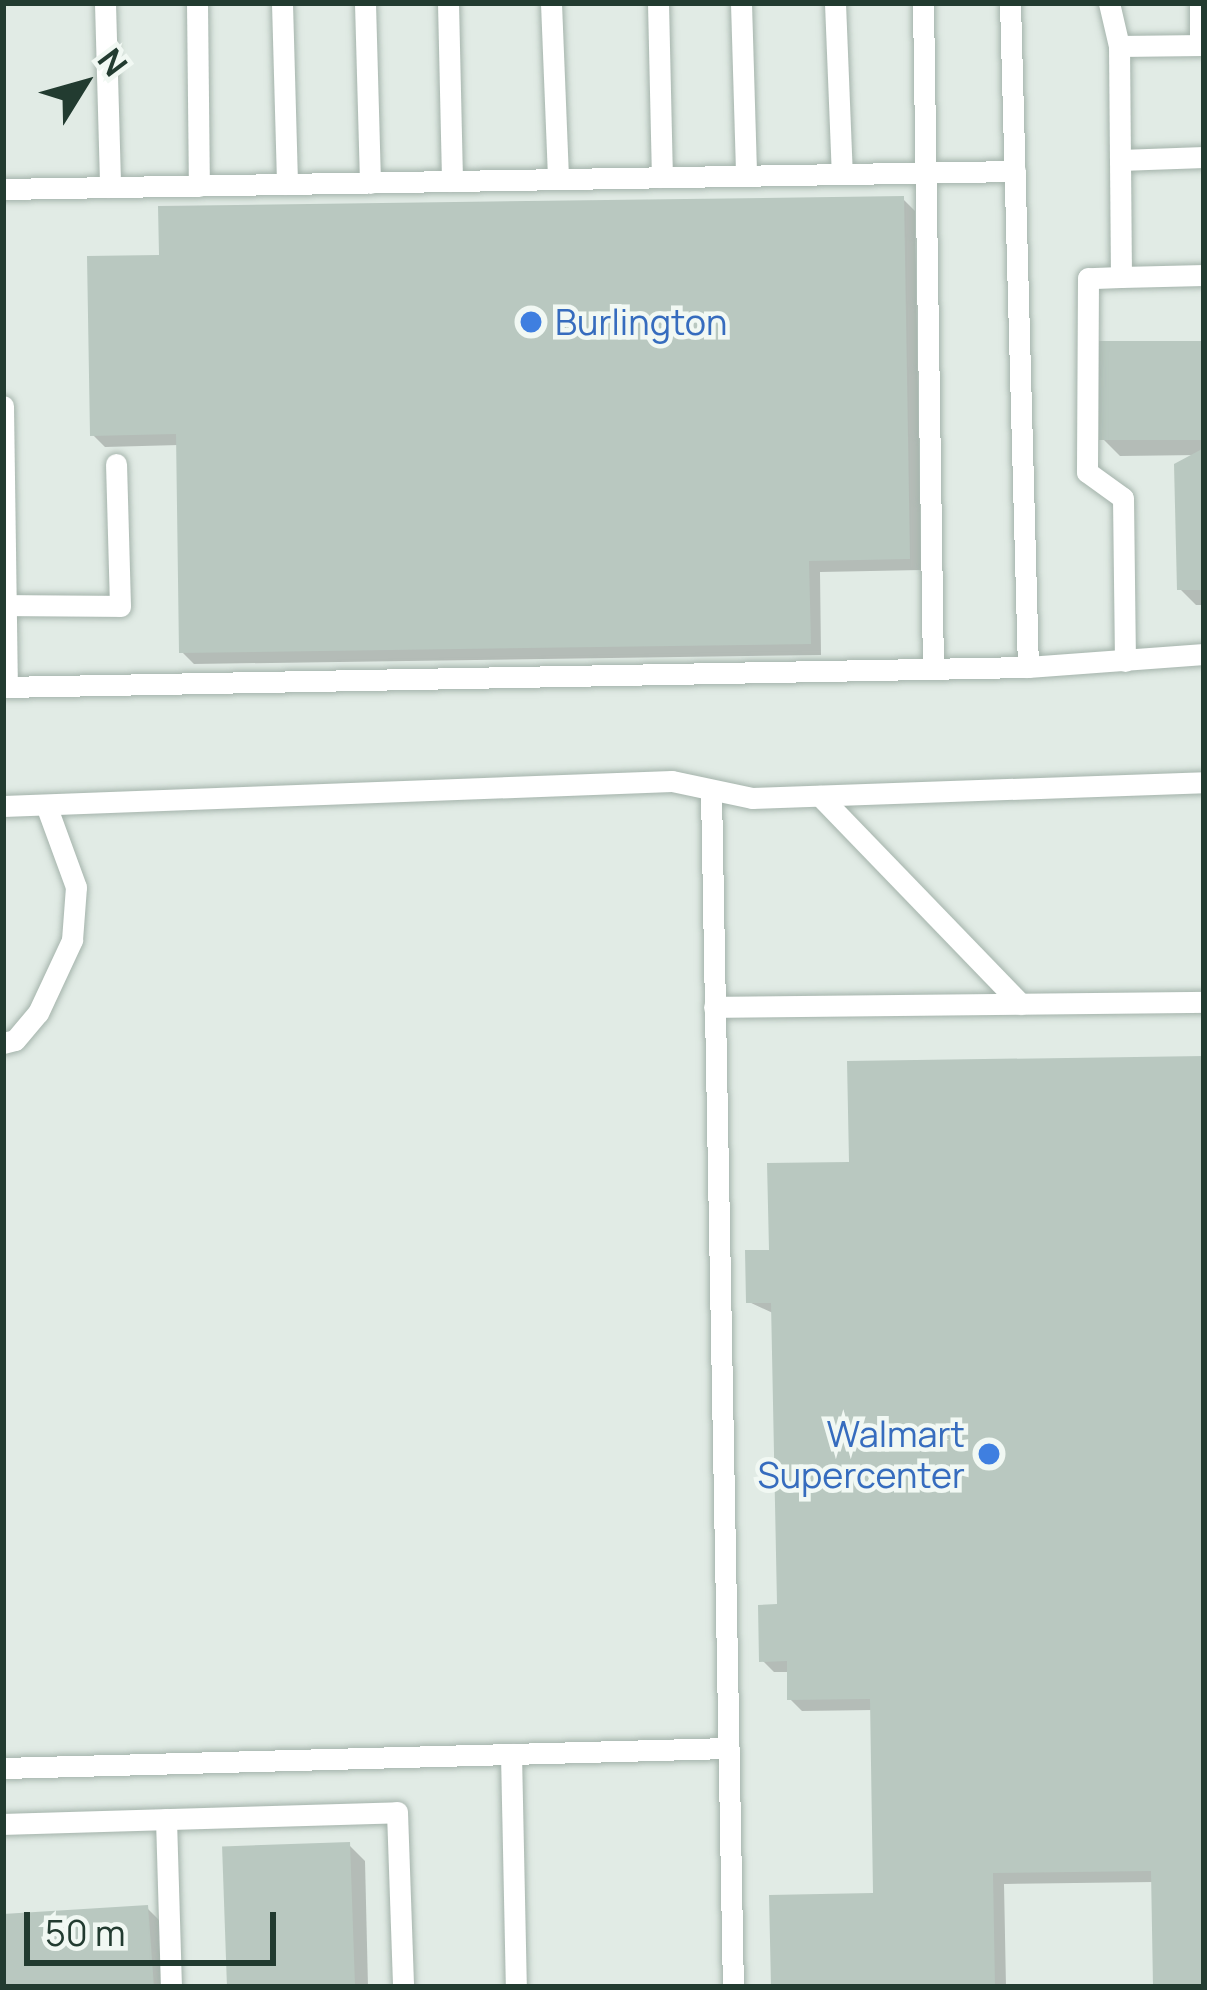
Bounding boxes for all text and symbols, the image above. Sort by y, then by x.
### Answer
north arrow [24,24,144,144]
text: N [88,39,138,85]
place label: Burlington [555,300,727,344]
marker: Burlington [518,309,544,335]
place label: Walmart Supercenter [757,1411,965,1496]
marker: Walmart Supercenter [976,1441,1002,1467]
scale bar [30,1888,282,1962]
text: 50 m [45,1908,125,1957]

